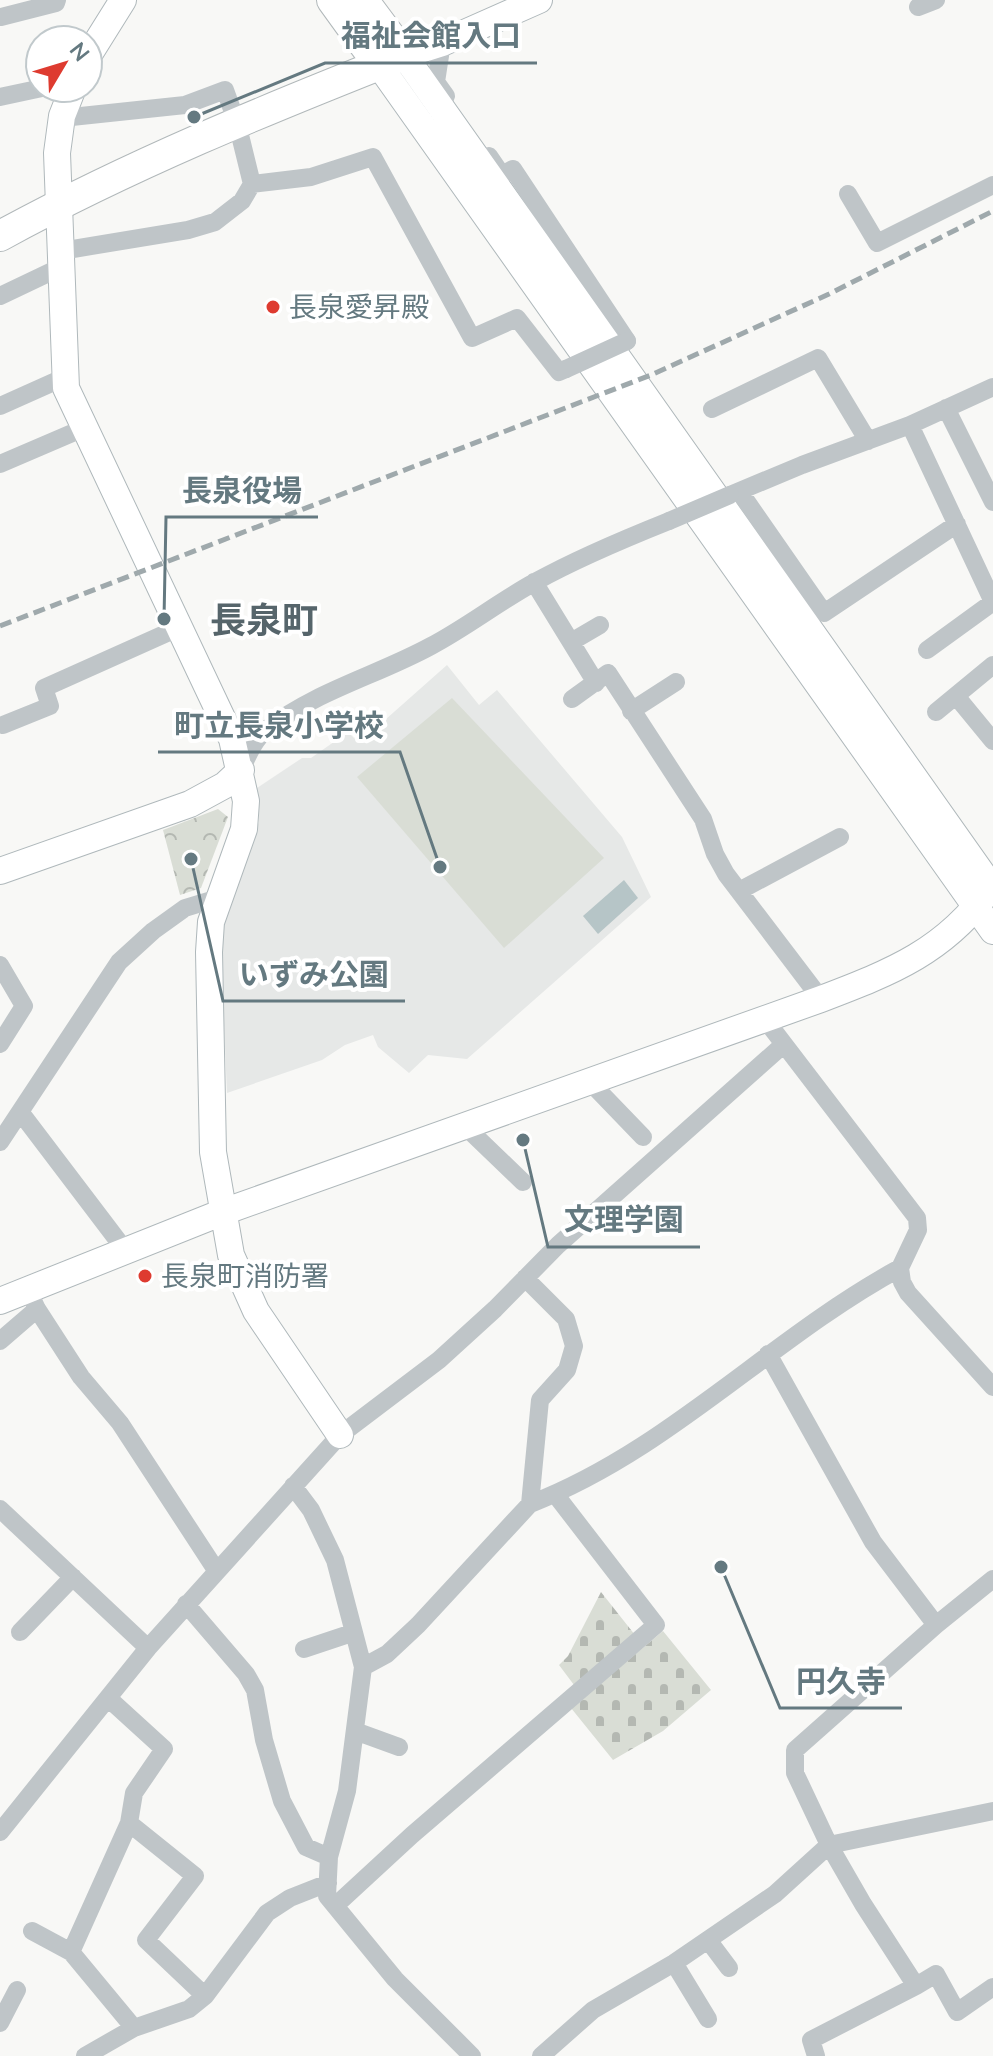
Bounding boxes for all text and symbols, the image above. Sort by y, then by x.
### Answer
callout: 福祉会館入口 [325,9,537,63]
text: 福祉会館入口 [341,16,521,57]
north arrow [24,24,104,104]
text: N [62,37,96,68]
place label: 長泉愛昇殿 [289,289,429,327]
marker: 長泉愛昇殿 [264,298,282,316]
callout: 長泉役場 [166,463,318,517]
text: 長泉役場 [182,471,302,512]
district label: 長泉町 [210,597,318,646]
callout: 町立長泉小学校 [158,698,400,752]
text: 町立長泉小学校 [174,706,384,747]
callout: いずみ公園 [223,947,405,1001]
text: いずみ公園 [239,955,389,996]
callout: 文理学園 [548,1193,700,1247]
text: 文理学園 [564,1200,684,1241]
place label: 長泉町消防署 [161,1258,329,1296]
marker: 長泉町消防署 [136,1267,154,1285]
callout: 円久寺 [780,1654,902,1708]
text: 円久寺 [796,1662,886,1703]

